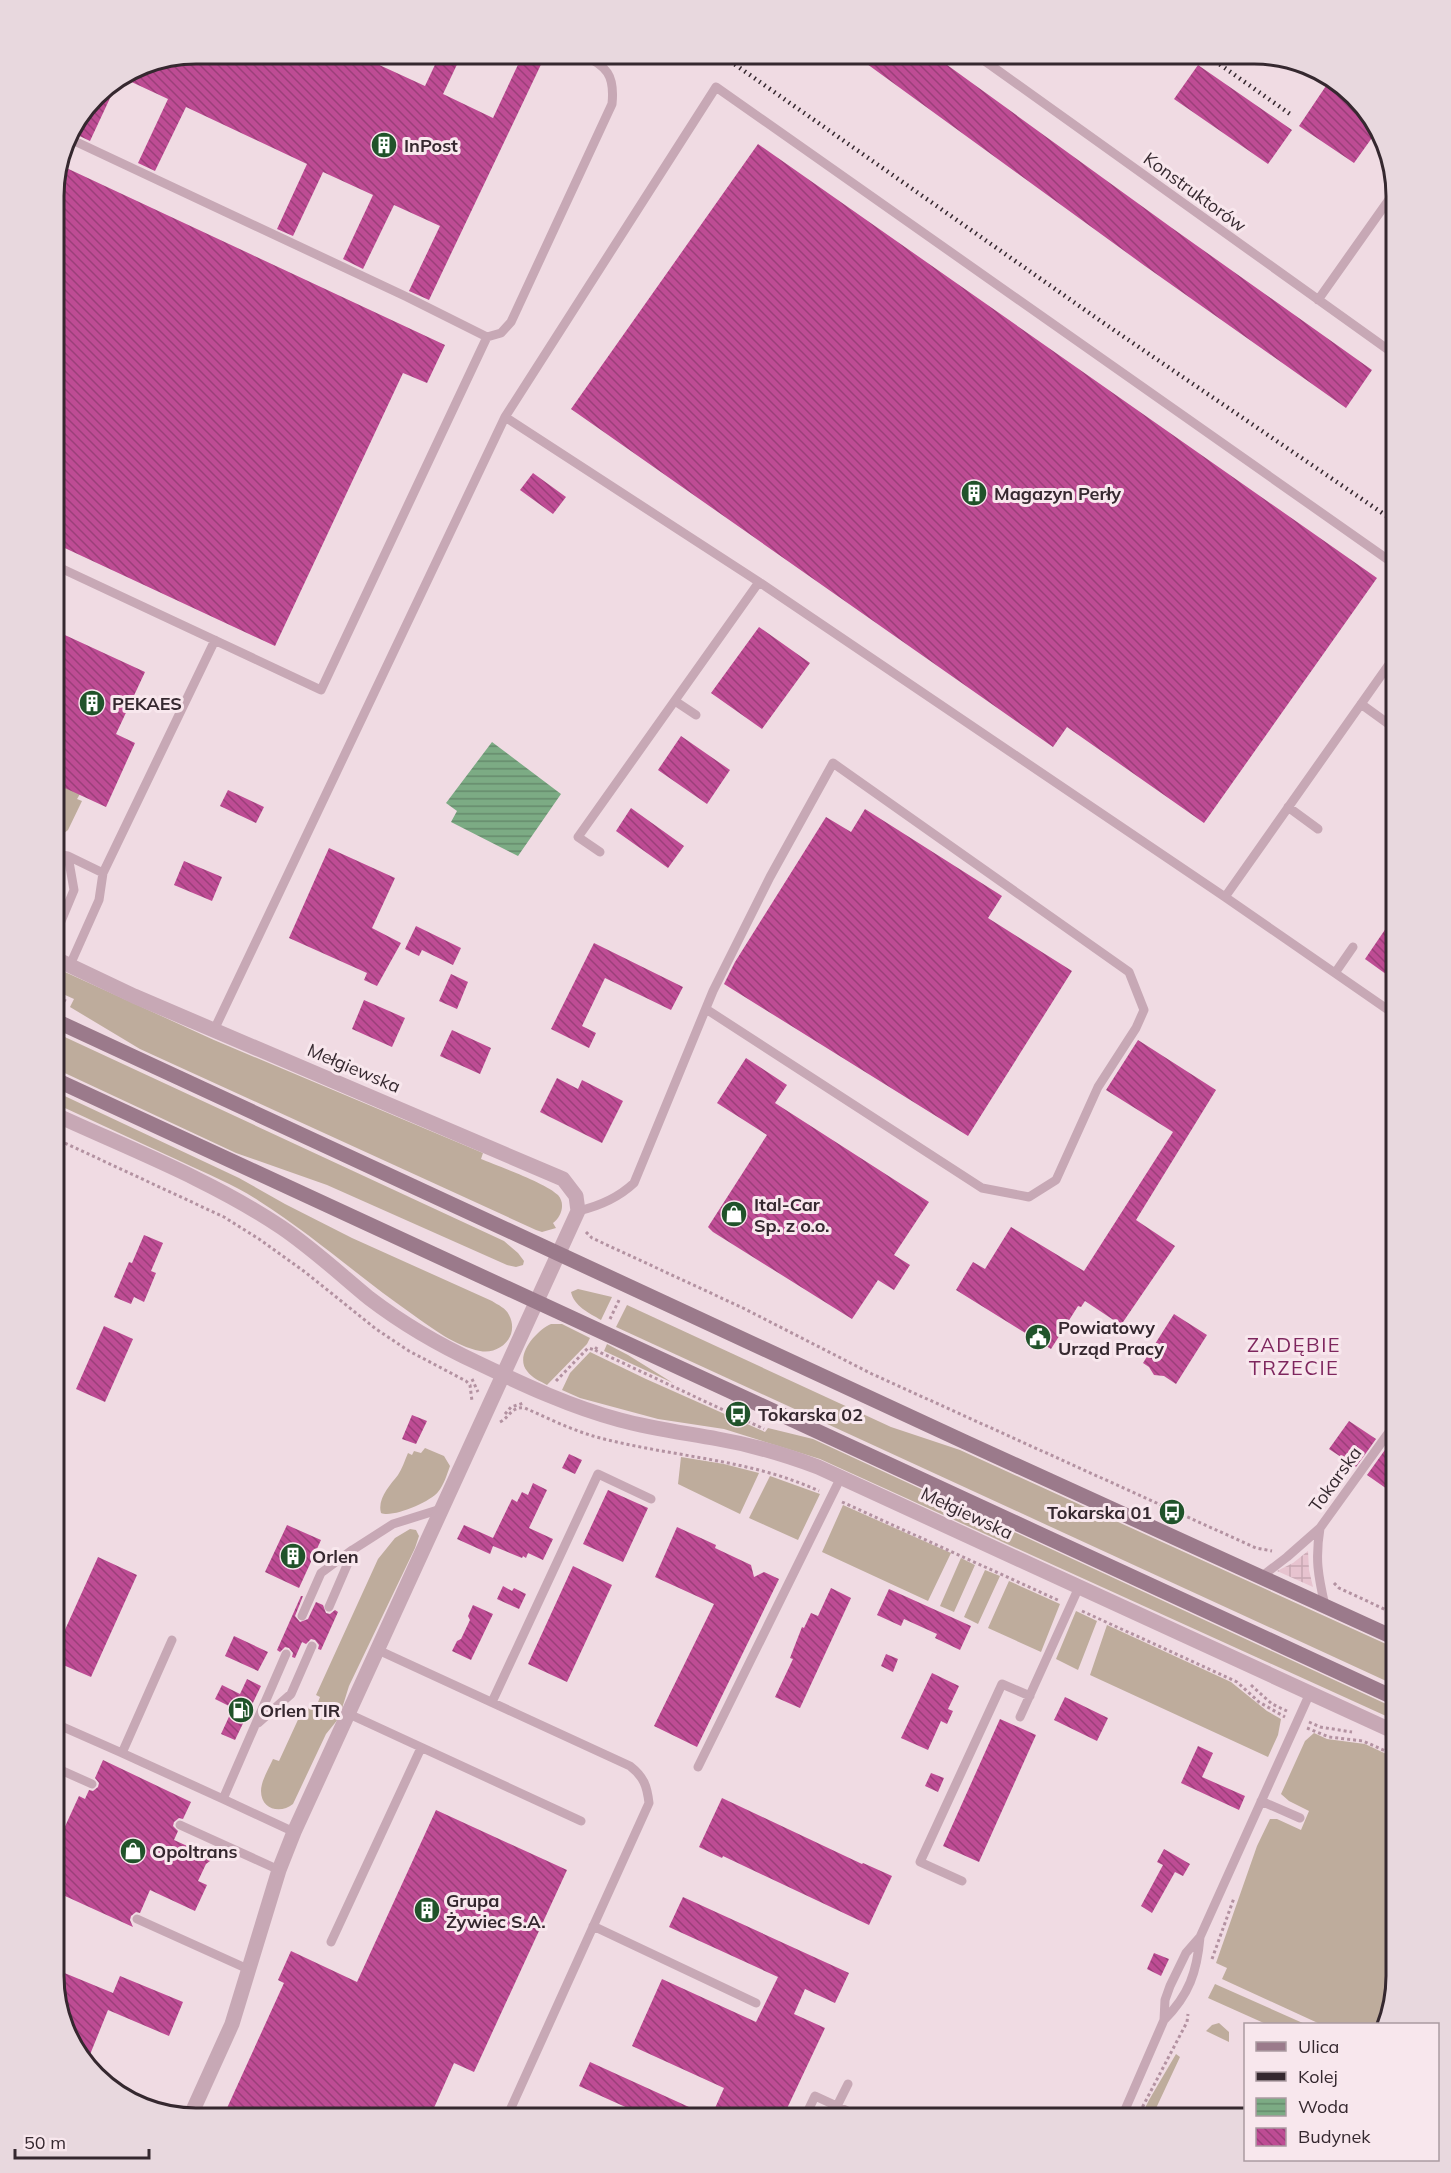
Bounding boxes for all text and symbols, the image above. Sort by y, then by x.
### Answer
building icon: InPost [369,130,399,160]
place label: InPost [404,134,458,157]
street label: Konstruktorów [1139,147,1251,237]
building icon: Magazyn Perły [959,478,989,508]
place label: Magazyn Perły [994,482,1121,505]
building icon: PEKAES [77,688,107,718]
place label: PEKAES [112,692,182,715]
street label: Mełgiewska [304,1038,404,1098]
place label: Ital-Car Sp. z o.o. [754,1193,830,1237]
shop icon: Ital-Car Sp. z o.o. [719,1199,749,1229]
place label: Powiatowy Urząd Pracy [1058,1316,1164,1360]
public building icon: Powiatowy Urząd Pracy [1023,1322,1053,1352]
district label: ZADĘBIE TRZECIE [1247,1332,1341,1380]
bus stop icon: Tokarska 02 [723,1399,753,1429]
place label: Tokarska 02 [758,1403,863,1426]
street label: Tokarska [1304,1442,1366,1516]
street label: Mełgiewska [917,1482,1017,1544]
bus stop icon: Tokarska 01 [1157,1497,1187,1527]
place label: Tokarska 01 [1047,1501,1152,1524]
building icon: Orlen [278,1541,308,1571]
place label: Orlen [312,1545,359,1568]
fuel station icon: Orlen TIR [226,1695,256,1725]
place label: Orlen TIR [260,1699,341,1722]
shop icon: Opoltrans [118,1836,148,1866]
place label: Opoltrans [152,1840,238,1863]
place label: Grupa Żywiec S.A. [446,1889,546,1933]
building icon: Grupa Żywiec S.A. [412,1895,442,1925]
legend [1244,2023,1439,2161]
text: Ulica [1298,2035,1339,2058]
text: Kolej [1298,2065,1338,2088]
text: Woda [1298,2095,1349,2118]
scale bar [15,2122,148,2160]
text: Budynek [1298,2125,1371,2148]
text: 50 m [24,2131,66,2154]

